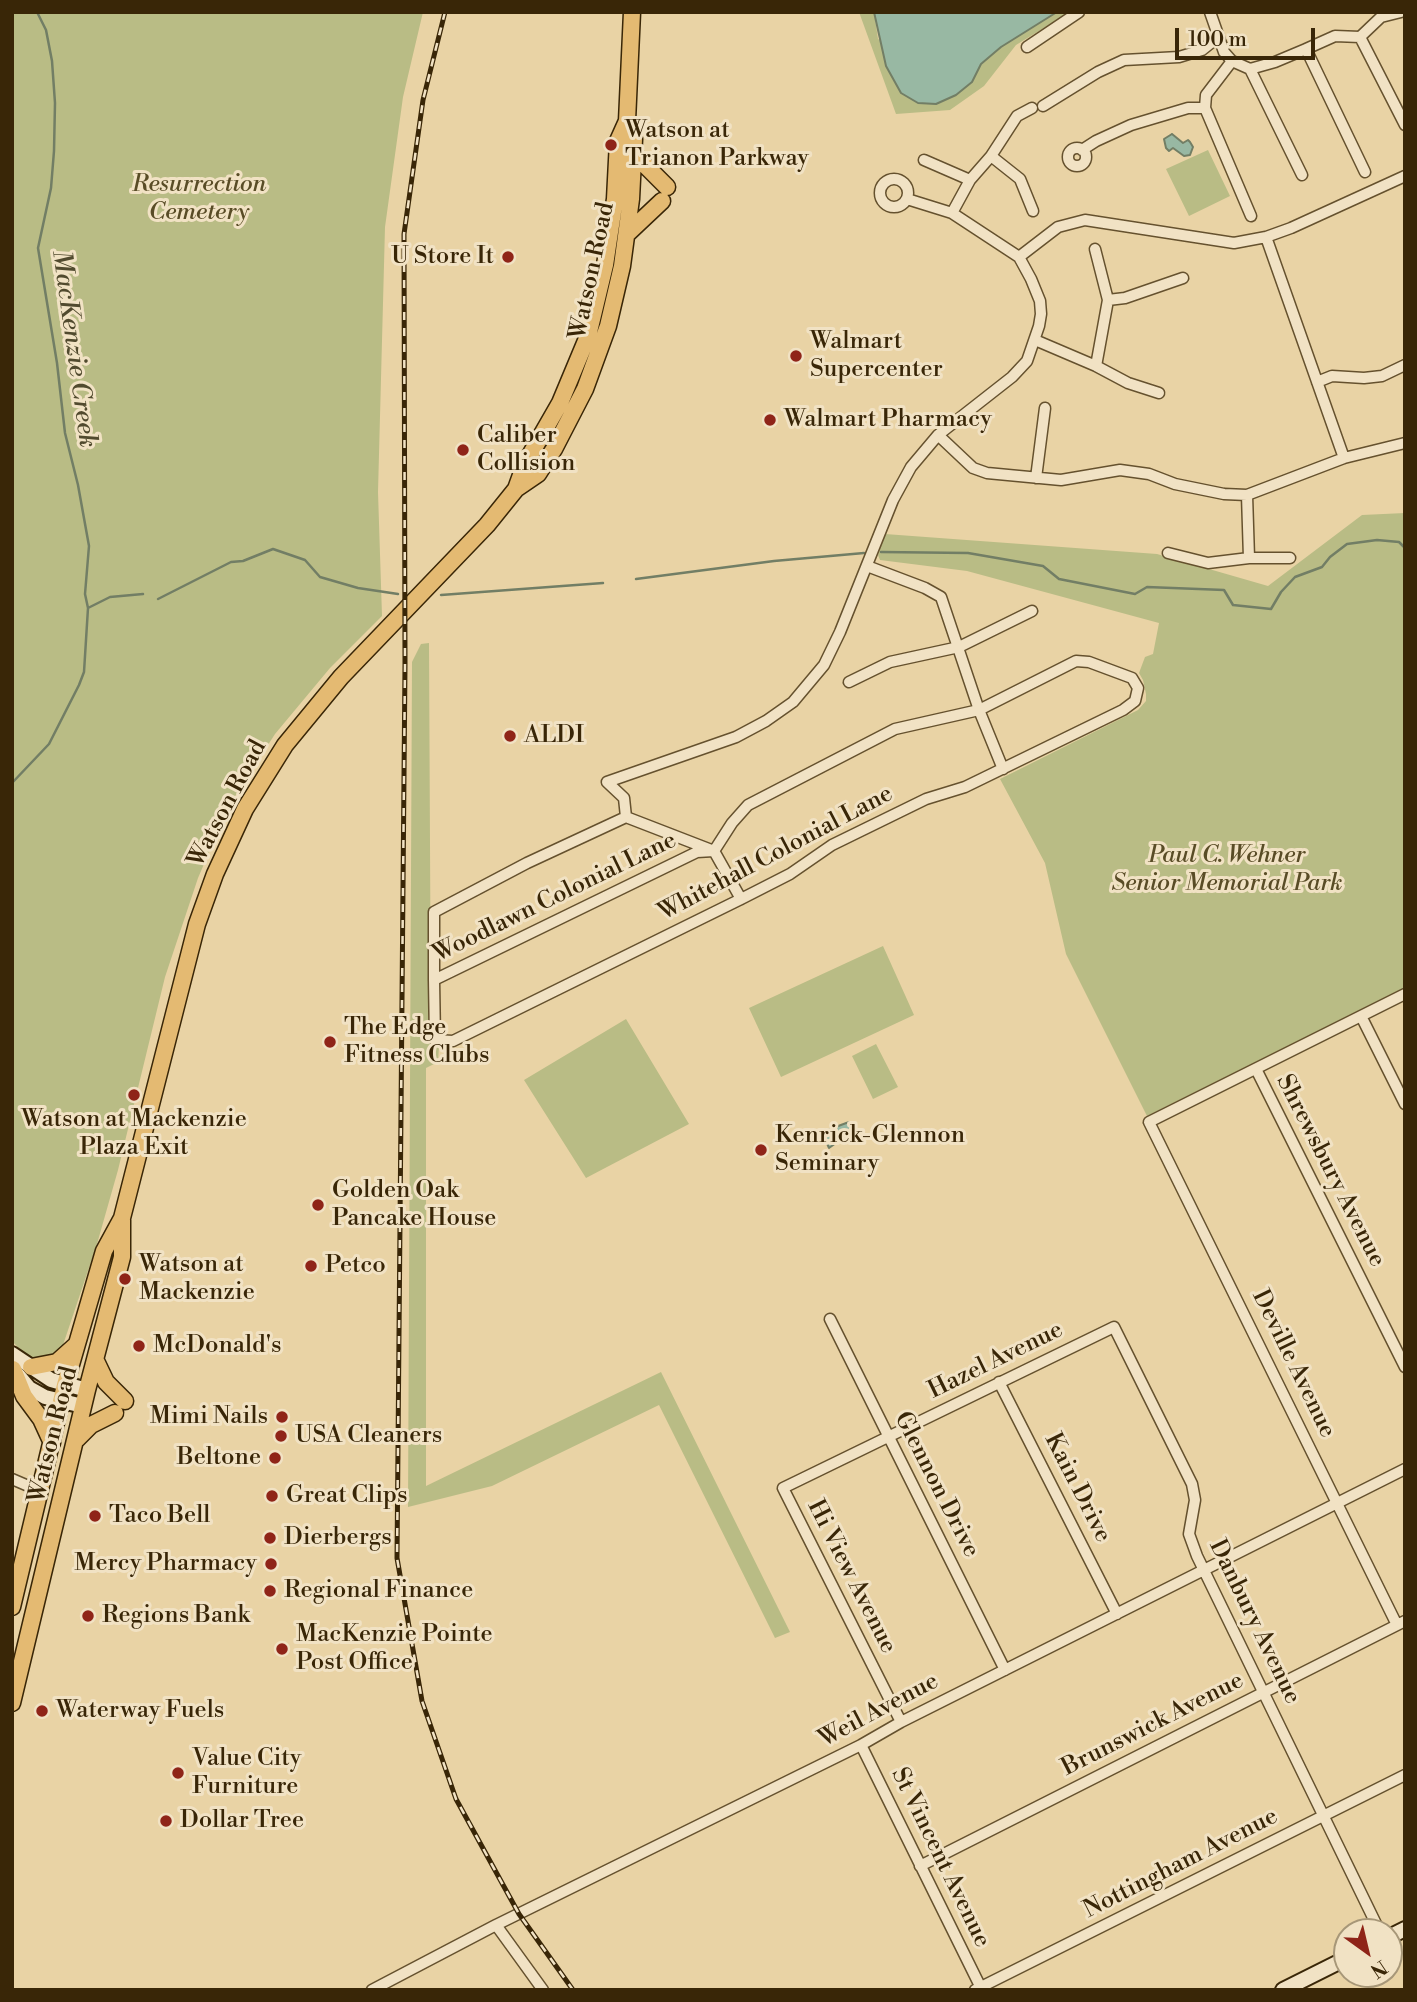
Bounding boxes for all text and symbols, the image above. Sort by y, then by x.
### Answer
scale bar [1179,14,1319,58]
text: 100 m [1188,27,1247,53]
place label: Watson at Trianon Parkway [625,117,809,173]
marker: Watson at Trianon Parkway [603,137,619,153]
park label: Resurrection Cemetery [132,171,266,227]
street label: Watson Road [564,200,622,342]
place label: U Store It [391,243,494,271]
water label: MacKenzie Creek [44,248,102,450]
marker: U Store It [500,249,516,265]
place label: Walmart Supercenter [810,328,943,384]
marker: Walmart Supercenter [788,348,804,364]
place label: Walmart Pharmacy [784,406,992,434]
marker: Walmart Pharmacy [762,412,778,428]
place label: Caliber Collision [477,422,575,478]
marker: Caliber Collision [455,442,471,458]
place label: ALDI [524,722,584,750]
marker: ALDI [502,728,518,744]
street label: Watson Road [182,736,274,872]
street label: Whitehall Colonial Lane [654,780,898,928]
street label: Woodlawn Colonial Lane [429,827,681,969]
park label: Paul C. Wehner Senior Memorial Park [1111,842,1343,898]
place label: The Edge Fitness Clubs [344,1014,489,1070]
marker: The Edge Fitness Clubs [322,1034,338,1050]
street label: Shrewsbury Avenue [1269,1070,1391,1272]
marker: Watson at Mackenzie Plaza Exit [126,1087,142,1103]
place label: Watson at Mackenzie Plaza Exit [21,1106,247,1162]
place label: Kenrick-Glennon Seminary [775,1122,965,1178]
marker: Kenrick-Glennon Seminary [753,1142,769,1158]
place label: Golden Oak Pancake House [332,1177,496,1233]
marker: Golden Oak Pancake House [310,1197,326,1213]
place label: Watson at Mackenzie [139,1251,255,1307]
place label: Petco [325,1252,386,1280]
marker: Petco [303,1258,319,1274]
marker: Watson at Mackenzie [117,1271,133,1287]
street label: Deville Avenue [1245,1285,1341,1443]
street label: Hazel Avenue [924,1316,1068,1406]
place label: McDonald's [153,1332,282,1360]
marker: McDonald's [131,1338,147,1354]
street label: Watson Road [23,1364,85,1506]
place label: Mimi Nails [150,1403,268,1431]
street label: Glennon Drive [887,1407,985,1563]
marker: Mimi Nails [274,1409,290,1425]
place label: USA Cleaners [295,1422,442,1450]
marker: USA Cleaners [273,1428,289,1444]
street label: Kain Drive [1037,1429,1117,1547]
place label: Beltone [177,1444,261,1472]
marker: Beltone [267,1450,283,1466]
place label: Great Clips [286,1482,407,1510]
marker: Great Clips [264,1488,280,1504]
street label: Hi View Avenue [800,1495,902,1659]
place label: Taco Bell [109,1502,210,1530]
marker: Taco Bell [87,1508,103,1524]
place label: Dierbergs [284,1524,392,1552]
marker: Dierbergs [262,1530,278,1546]
street label: Danbury Avenue [1202,1535,1306,1709]
place label: Mercy Pharmacy [74,1550,257,1578]
marker: Mercy Pharmacy [263,1556,279,1572]
place label: Regional Finance [284,1577,473,1605]
marker: Regional Finance [262,1583,278,1599]
place label: Regions Bank [102,1602,250,1630]
marker: Regions Bank [80,1608,96,1624]
place label: MacKenzie Pointe Post Office [296,1621,493,1677]
marker: MacKenzie Pointe Post Office [274,1641,290,1657]
street label: Weil Avenue [814,1667,944,1755]
street label: Brunswick Avenue [1057,1667,1249,1783]
place label: Waterway Fuels [56,1697,224,1725]
marker: Waterway Fuels [34,1703,50,1719]
place label: Value City Furniture [192,1745,301,1801]
street label: St Vincent Avenue [884,1763,996,1953]
marker: Value City Furniture [170,1765,186,1781]
street label: Nottingham Avenue [1079,1803,1283,1925]
place label: Dollar Tree [180,1807,304,1835]
marker: Dollar Tree [158,1813,174,1829]
north arrow [1333,1918,1403,1988]
text: N [1366,1955,1392,1983]

